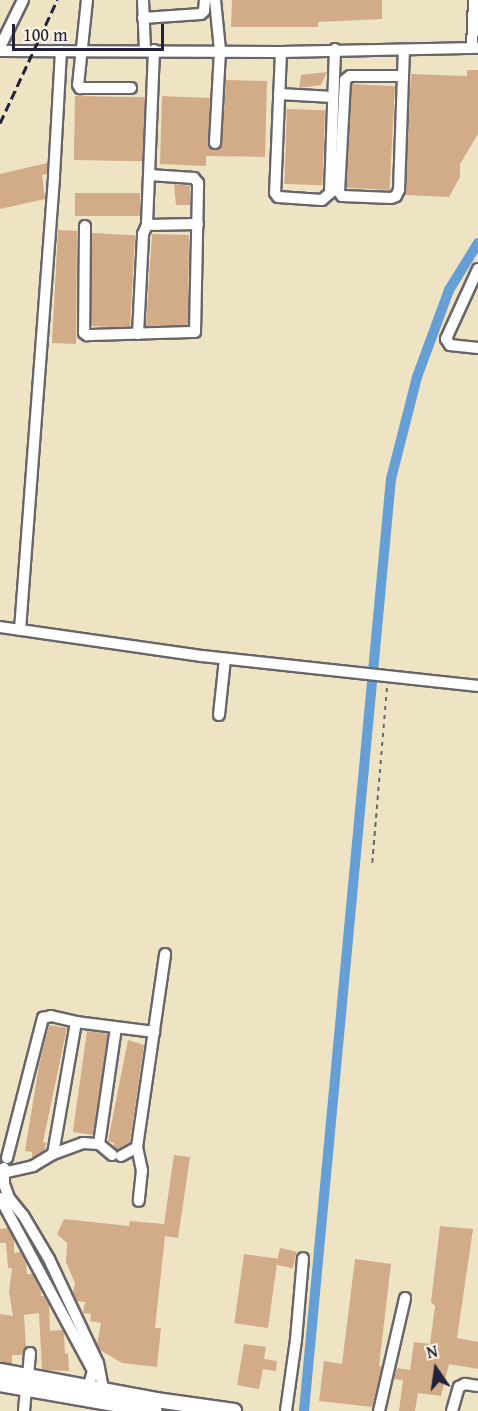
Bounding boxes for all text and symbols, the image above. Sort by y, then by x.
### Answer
scale bar [15,12,166,50]
text: 100 m [23,21,68,48]
north arrow [406,1339,466,1399]
text: N [424,1339,440,1364]

